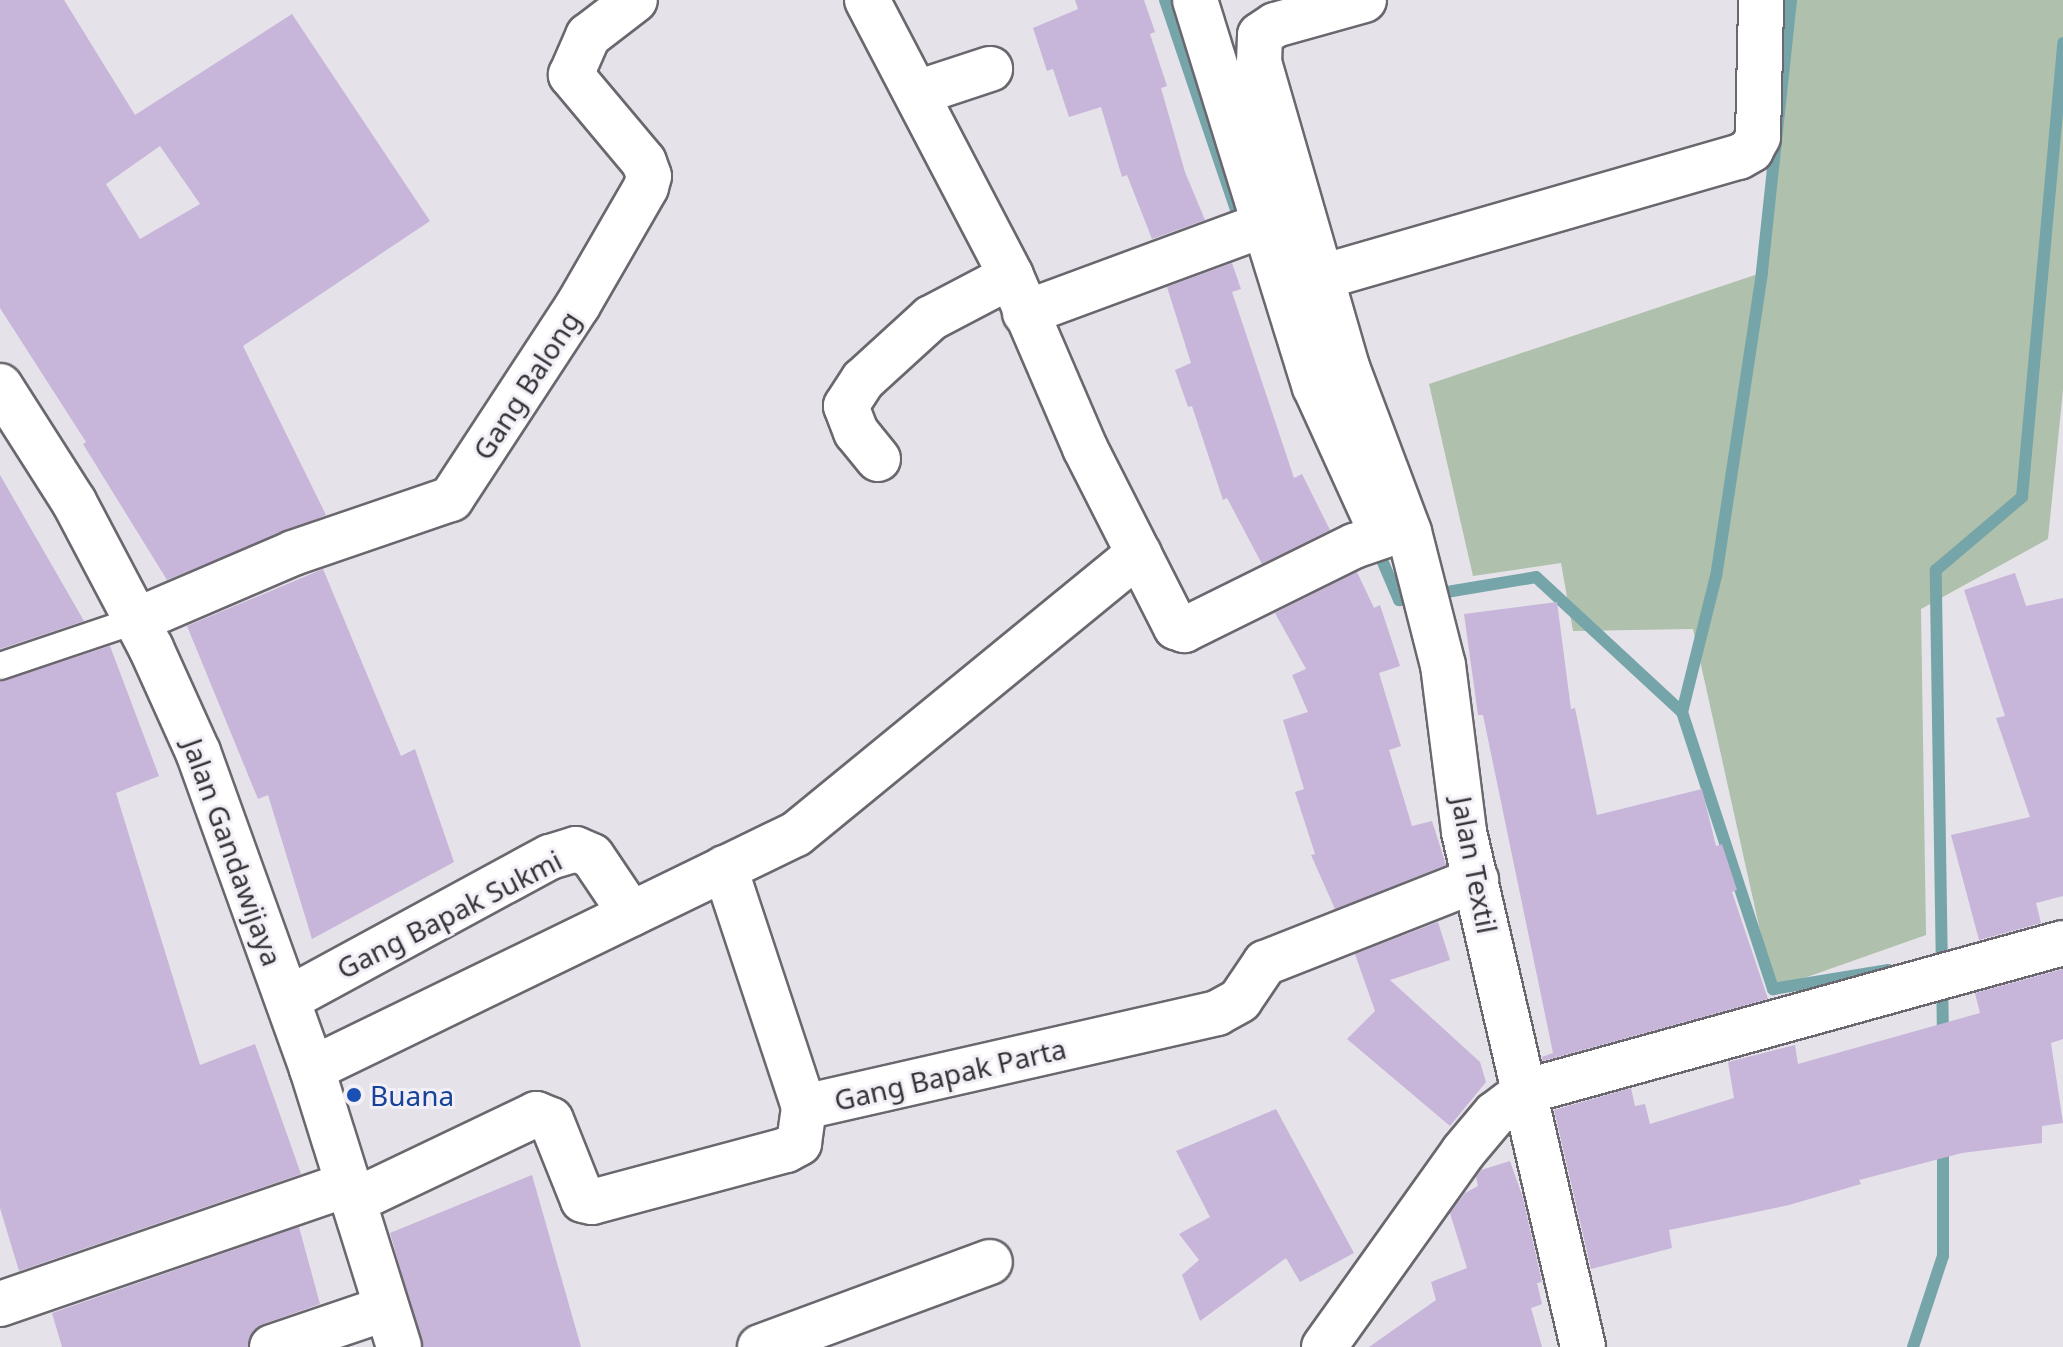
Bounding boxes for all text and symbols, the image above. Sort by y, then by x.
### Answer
street label: Gang Balong [465,304,587,466]
street label: Jalan Gandawijaya [176,734,290,970]
street label: Jalan Textil [1445,794,1505,936]
street label: Gang Bapak Sukmi [331,843,567,985]
street label: Gang Bapak Parta [831,1031,1069,1117]
place label: Buana [370,1078,454,1112]
marker: Buana [345,1086,363,1104]

